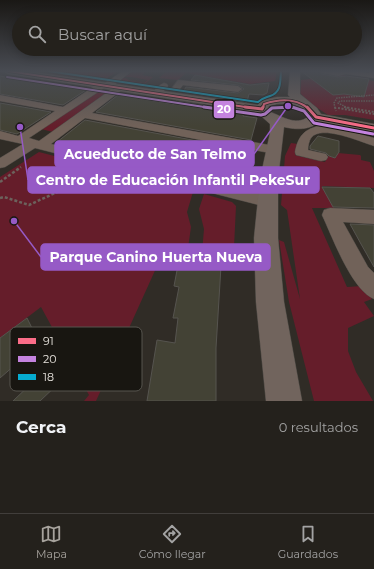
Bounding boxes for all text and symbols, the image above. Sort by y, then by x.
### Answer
search box [12,12,362,56]
icon: search [26,23,48,45]
text: Buscar aquí [58,25,147,44]
line badge: 20 [213,100,235,119]
text: 20 [217,102,232,116]
callout: Acueducto de San Telmo [55,141,254,167]
text: Acueducto de San Telmo [63,145,246,163]
callout: Centro de Educación Infantil PekeSur [28,167,319,193]
text: Centro de Educación Infantil PekeSur [36,171,310,189]
callout: Parque Canino Huerta Nueva [41,244,270,270]
text: Parque Canino Huerta Nueva [50,248,262,266]
legend [10,327,142,391]
text: 91 [43,334,54,348]
text: 20 [43,352,57,366]
text: 18 [43,370,54,384]
text: Cerca [16,417,66,437]
text: 0 resultados [279,419,358,435]
tab: Mapa [36,523,67,561]
tab: Cómo llegar [139,523,206,561]
tab: Guardados [278,523,338,561]

